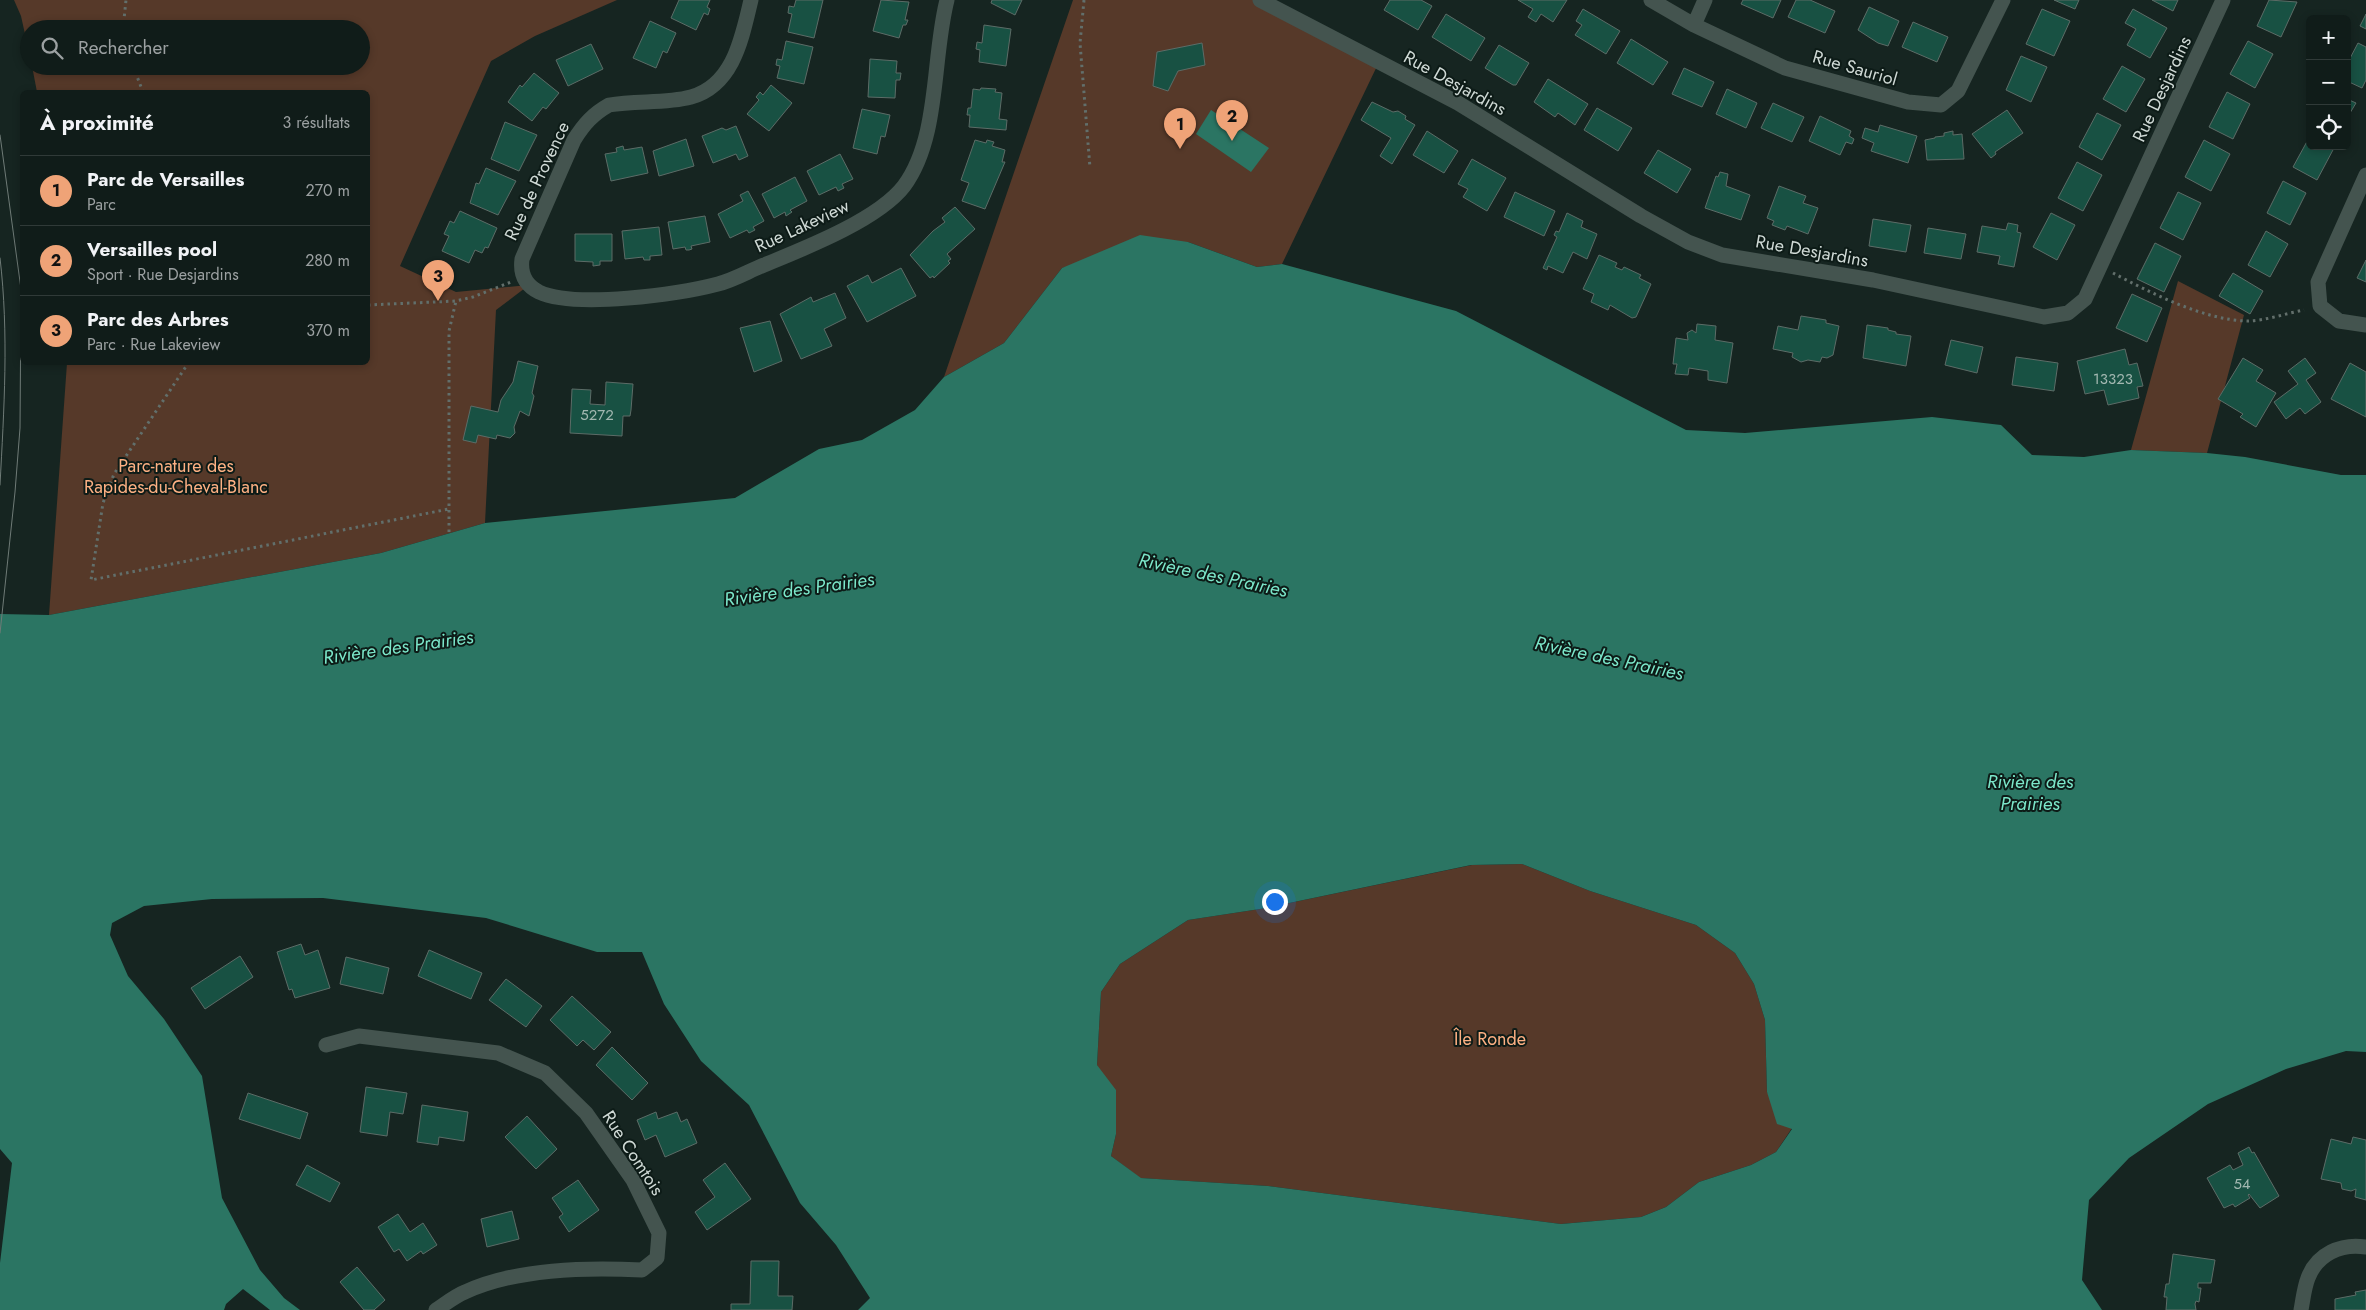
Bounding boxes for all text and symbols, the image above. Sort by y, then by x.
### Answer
map controls [2306,15,2351,150]
button: + [2306,15,2351,60]
search box [20,20,370,75]
street label: Rue Desjardins [2126,32,2198,146]
icon: search [38,34,66,62]
text: Rechercher [78,34,169,61]
street label: Rue Desjardins [1399,44,1511,122]
street label: Rue Sauriol [1810,44,1900,92]
button: − [2306,60,2351,105]
pin: 2 [1216,100,1248,141]
button: locate [2306,105,2351,150]
text: À proximité [40,108,154,138]
pin: 1 [1164,108,1196,149]
text: 3 résultats [283,111,350,134]
street label: Rue de Provence [498,117,576,245]
text: Parc de Versailles [87,166,245,193]
text: 1 [52,179,60,202]
text: 270 m [306,179,350,202]
street label: Rue Lakeview [751,192,854,259]
text: Parc [87,193,116,216]
street label: Rue Desjardins [1754,228,1870,274]
text: Versailles pool [87,236,217,263]
text: 2 [51,249,61,272]
text: 280 m [305,249,350,272]
pin: 3 [422,260,454,301]
text: Sport · Rue Desjardins [87,263,239,286]
text: Parc des Arbres [87,306,229,333]
text: 3 [51,319,61,342]
text: 370 m [306,319,350,342]
text: Parc · Rue Lakeview [87,333,220,356]
house number: 13323 [2093,368,2133,390]
house number: 5272 [580,404,614,426]
park label: Parc-nature des Rapides-du-Cheval-Blanc [84,453,268,500]
water label: Rivière des Prairies [1136,546,1290,604]
water label: Rivière des Prairies [722,565,876,613]
water label: Rivière des Prairies [321,623,475,671]
water label: Rivière des Prairies [1532,629,1686,687]
water label: Rivière des Prairies [1987,768,2074,817]
your location [1262,889,1288,915]
park label: Île Ronde [1453,1026,1526,1052]
street label: Rue Comtois [596,1105,670,1201]
house number: 54 [2233,1173,2251,1195]

